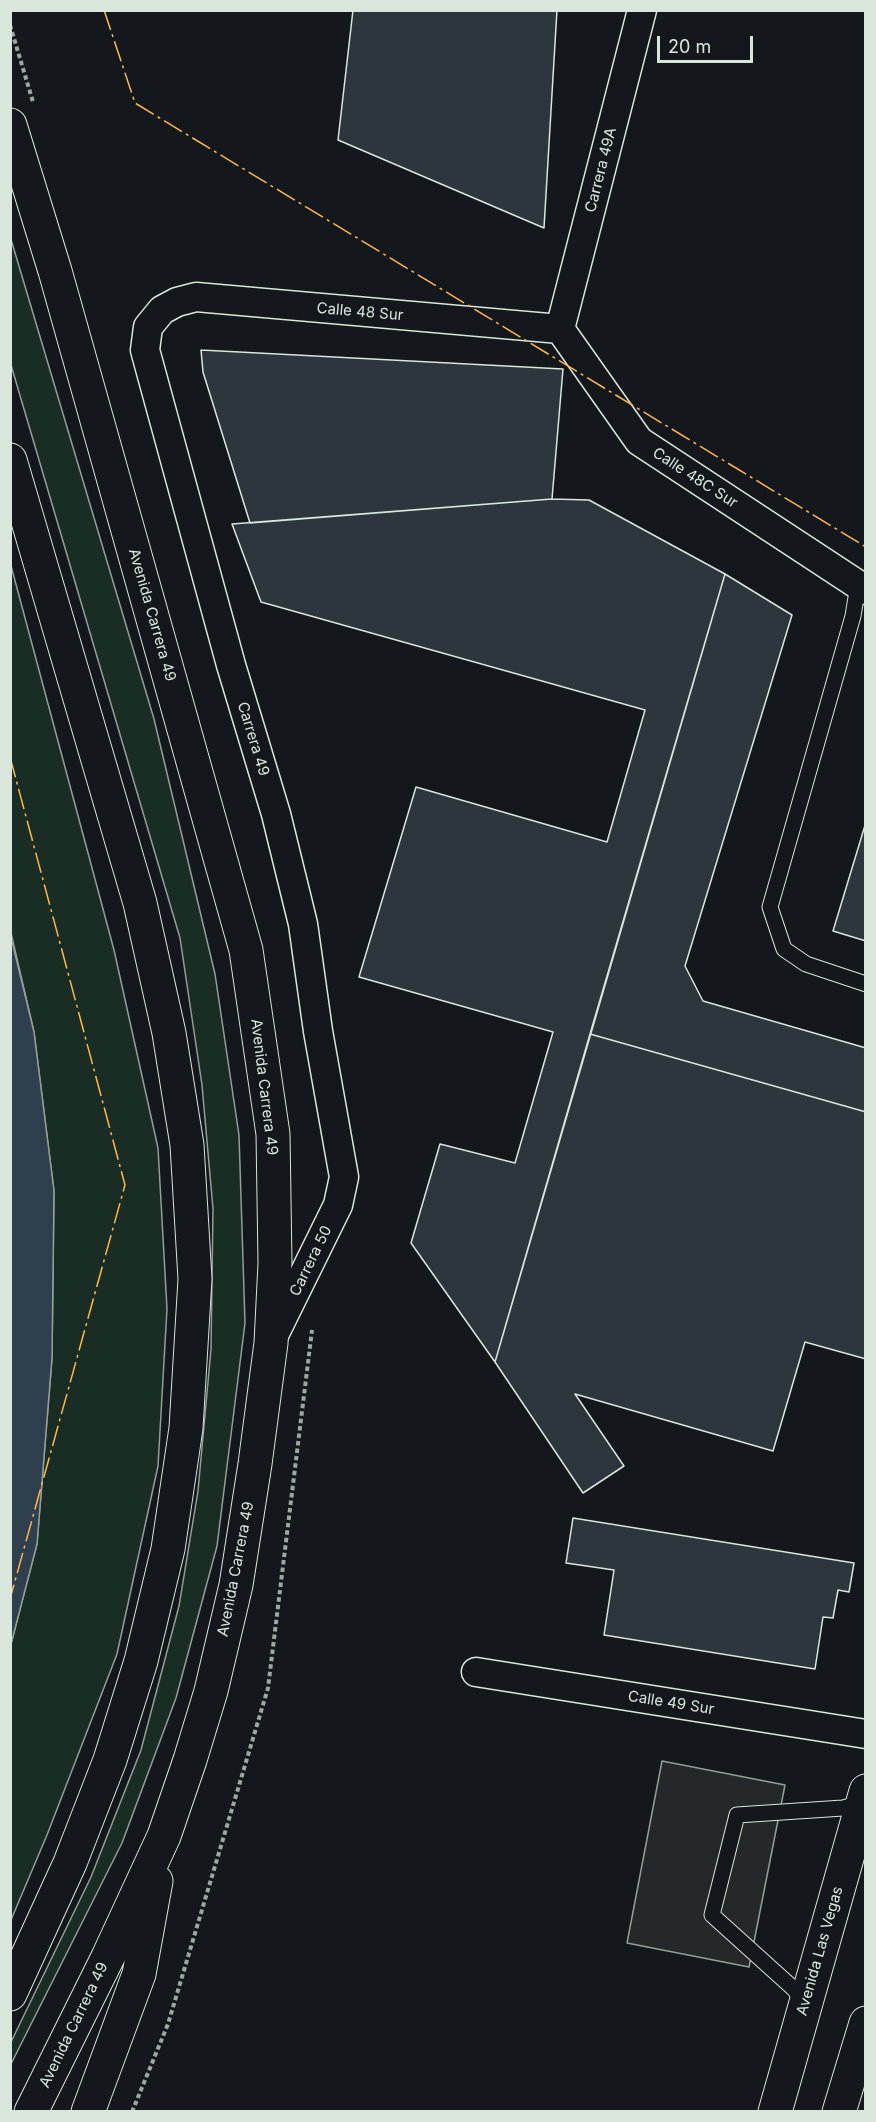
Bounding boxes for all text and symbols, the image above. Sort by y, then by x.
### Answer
scale bar [660,24,756,62]
text: 20 m [668,36,711,57]
street label: Carrera 49A [582,126,620,214]
street label: Calle 48 Sur [316,299,404,325]
street label: Calle 48C Sur [649,444,741,512]
street label: Avenida Carrera 49 [124,547,180,683]
street label: Carrera 49 [233,700,273,778]
street label: Avenida Carrera 49 [247,1018,281,1156]
street label: Carrera 50 [286,1223,336,1299]
street label: Avenida Carrera 49 [214,1500,258,1638]
street label: Calle 49 Sur [627,1687,715,1719]
street label: Avenida Las Vegas [793,1884,847,2018]
street label: Avenida Carrera 49 [36,1959,112,2091]

